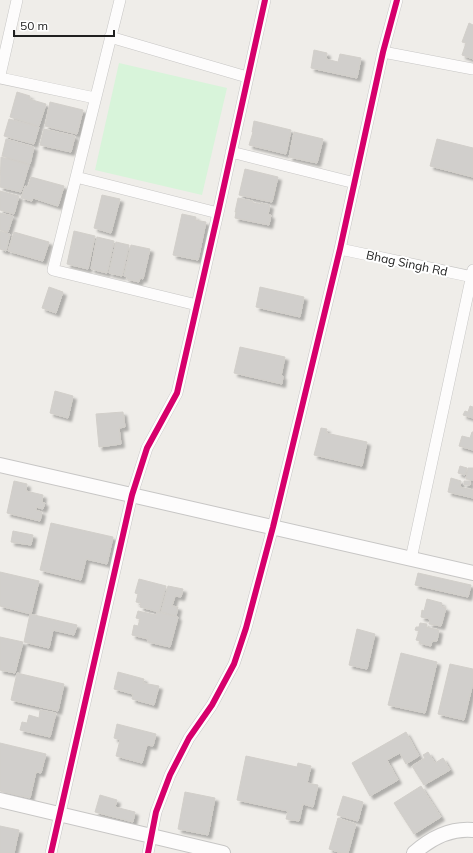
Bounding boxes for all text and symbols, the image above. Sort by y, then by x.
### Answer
scale bar [14,12,114,38]
text: 50 m [20,18,48,33]
street label: Bhag Singh Rd [365,247,449,279]

